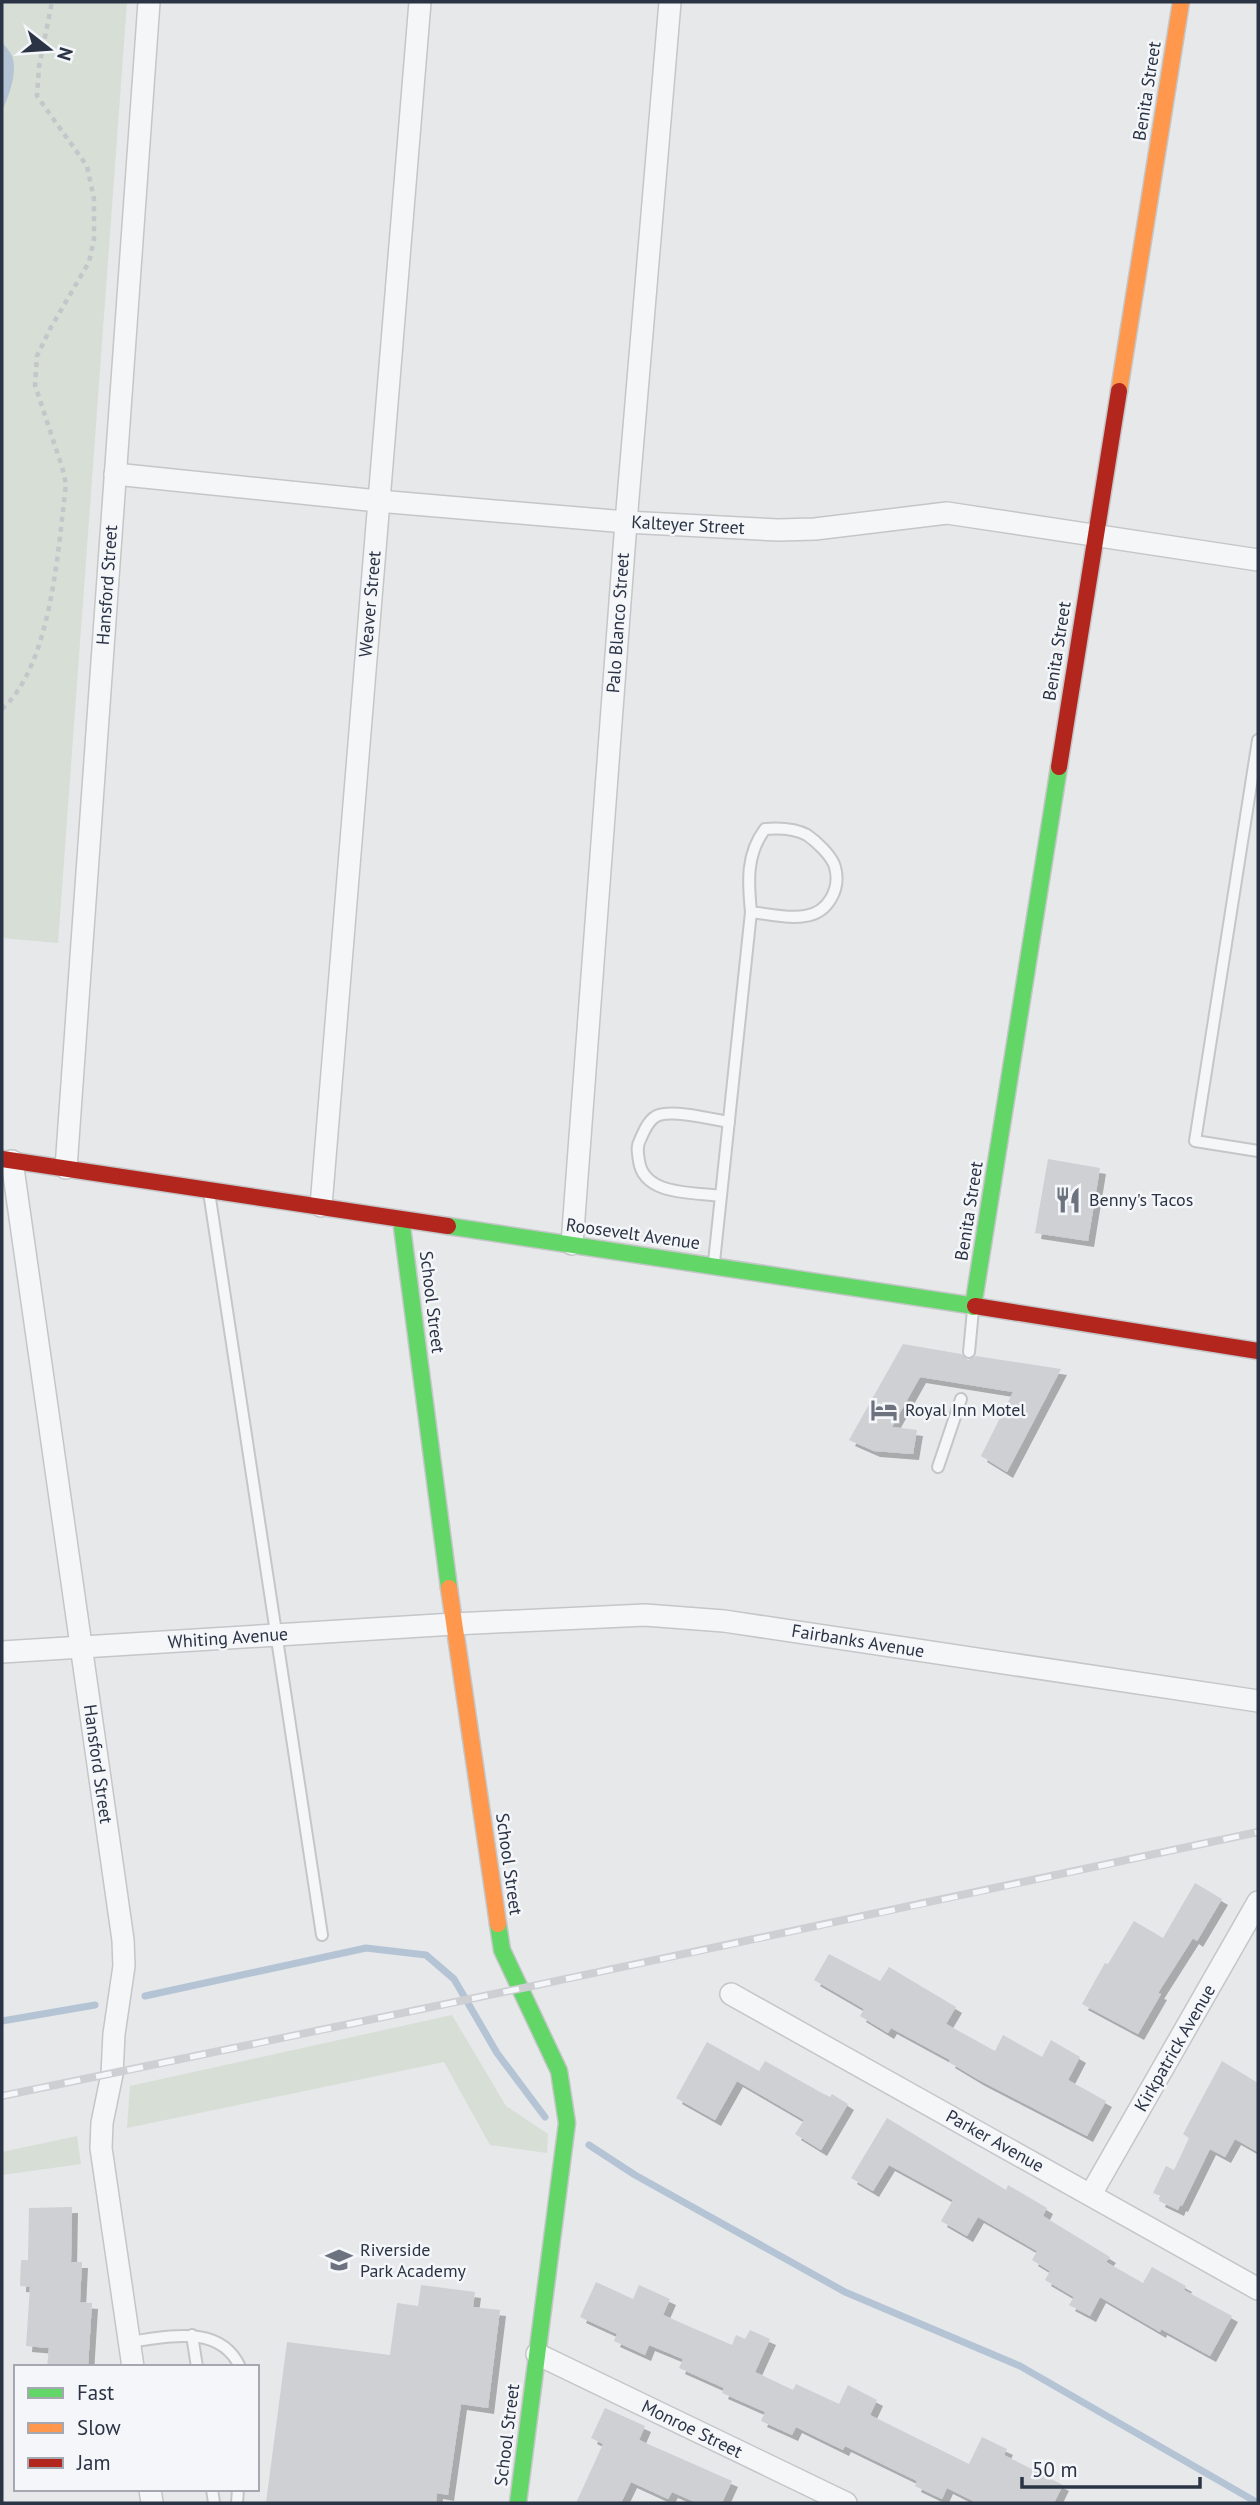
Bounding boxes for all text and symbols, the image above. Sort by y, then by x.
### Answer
north arrow [14,14,84,84]
street label: Benita Street [1127,40,1166,142]
text: N [52,44,79,63]
street label: Kalteyer Street [631,510,745,539]
street label: Hansford Street [91,524,122,646]
street label: Weaver Street [353,550,386,658]
street label: Palo Blanco Street [601,552,634,694]
street label: Benita Street [1037,600,1076,702]
street label: Benita Street [949,1160,988,1262]
restaurant icon: Benny's Tacos [1053,1185,1083,1215]
place label: Benny's Tacos [1089,1188,1193,1211]
street label: Roosevelt Avenue [565,1213,701,1254]
street label: School Street [415,1249,450,1354]
hotel icon: Royal Inn Motel [869,1395,899,1425]
place label: Royal Inn Motel [905,1398,1026,1421]
street label: Fairbanks Avenue [790,1619,926,1662]
street label: Whiting Avenue [167,1622,289,1653]
street label: Hansford Street [79,1703,118,1825]
street label: School Street [491,1811,528,1916]
street label: Kirkpatrick Avenue [1129,1980,1220,2115]
street label: Parker Avenue [942,2104,1048,2177]
place label: Riverside Park Academy [360,2238,467,2282]
school or university icon: Riverside Park Academy [324,2245,354,2275]
legend [14,2365,259,2491]
text: Fast [77,2379,114,2406]
street label: School Street [489,2382,524,2487]
street label: Monroe Street [638,2394,746,2463]
text: Slow [77,2414,121,2441]
scale bar [1022,2446,1200,2490]
text: Jam [76,2449,111,2476]
text: 50 m [1032,2456,1078,2483]

